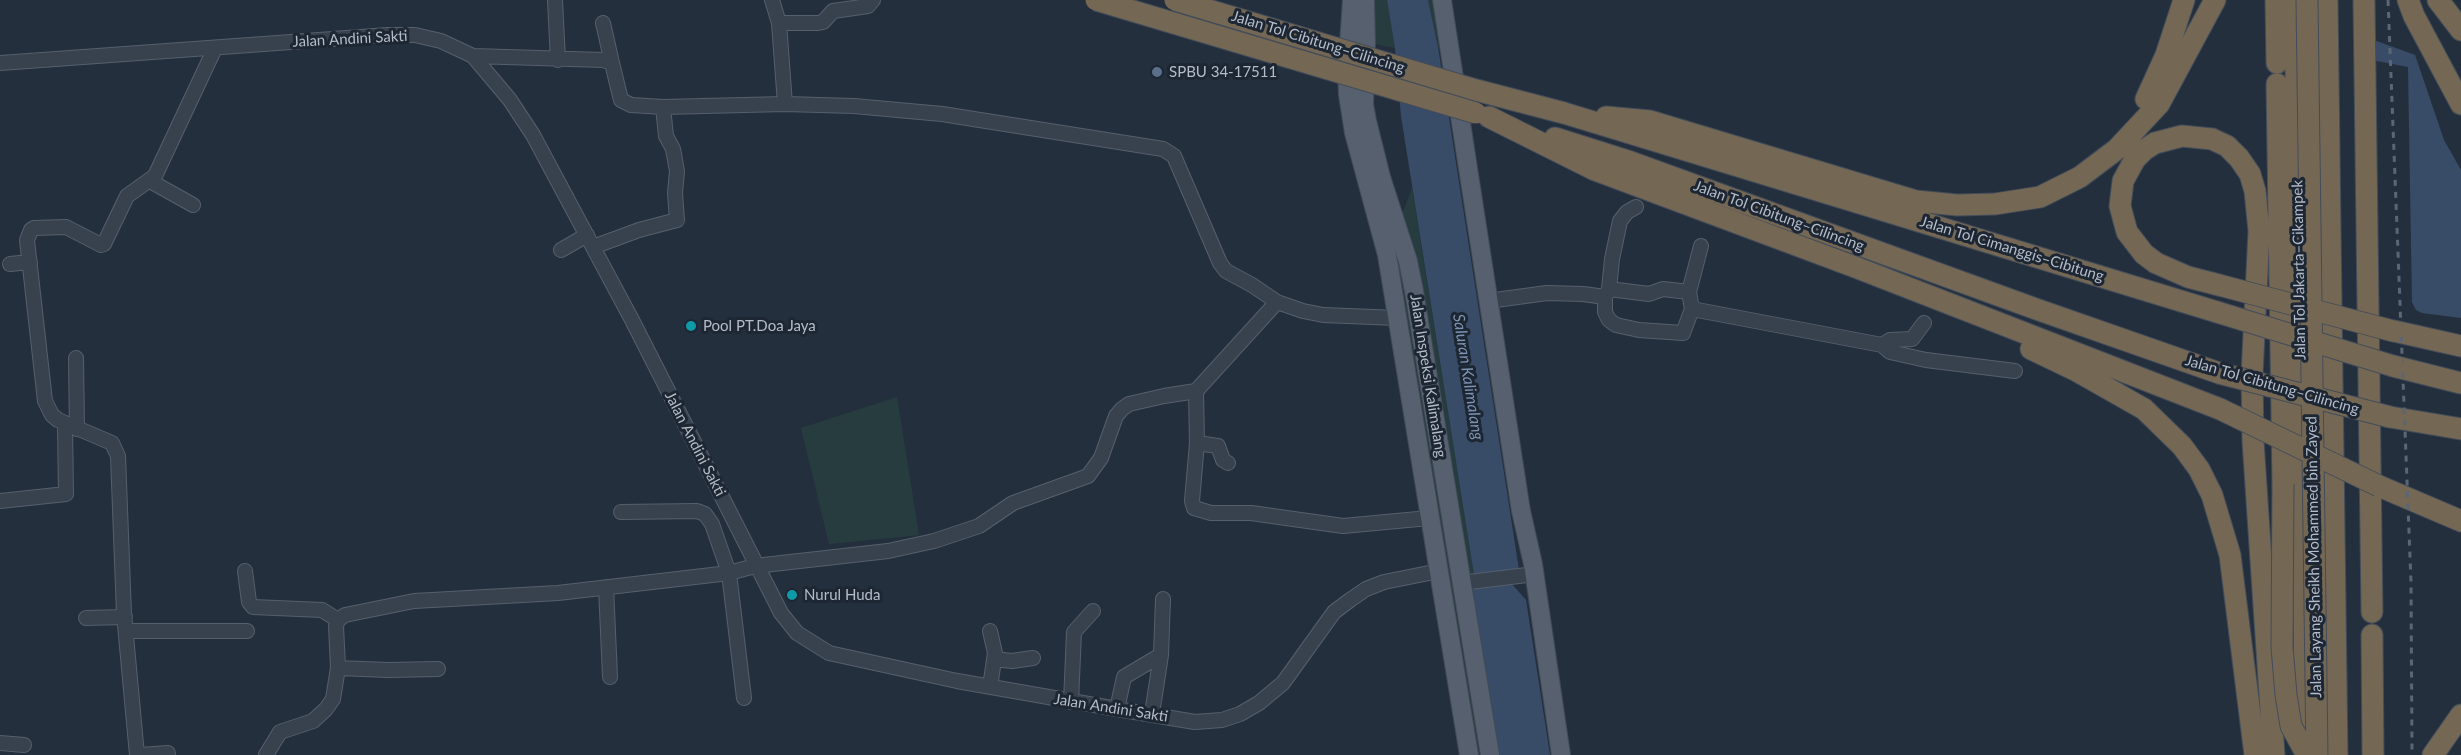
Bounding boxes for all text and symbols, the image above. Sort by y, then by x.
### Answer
street label: Jalan Tol Cibitung–Cilincing [1229,7,1407,77]
street label: Jalan Andini Sakti [292,27,408,51]
place label: SPBU 34-17511 [1169,63,1277,81]
marker: SPBU 34-17511 [1150,65,1164,79]
street label: Jalan Tol Cibitung–Cilincing [1691,177,1867,255]
street label: Jalan Tol Jakarta–Cikampek [2288,180,2310,360]
street label: Jalan Tol Cimanggis–Cibitung [1918,212,2106,286]
street label: Jalan Inspeksi Kalimalang [1406,293,1450,459]
water label: Saluran Kalimalang [1449,313,1487,441]
place label: Pool PT.Doa Jaya [703,317,816,335]
marker: Pool PT.Doa Jaya [684,319,698,333]
street label: Jalan Tol Cibitung–Cilincing [2183,352,2361,418]
street label: Jalan Andini Sakti [661,389,729,499]
street label: Jalan Layang Sheikh Mohammed bin Zayed [2303,416,2325,698]
place label: Nurul Huda [804,586,880,604]
marker: Nurul Huda [785,588,799,602]
street label: Jalan Andini Sakti [1053,690,1169,726]

